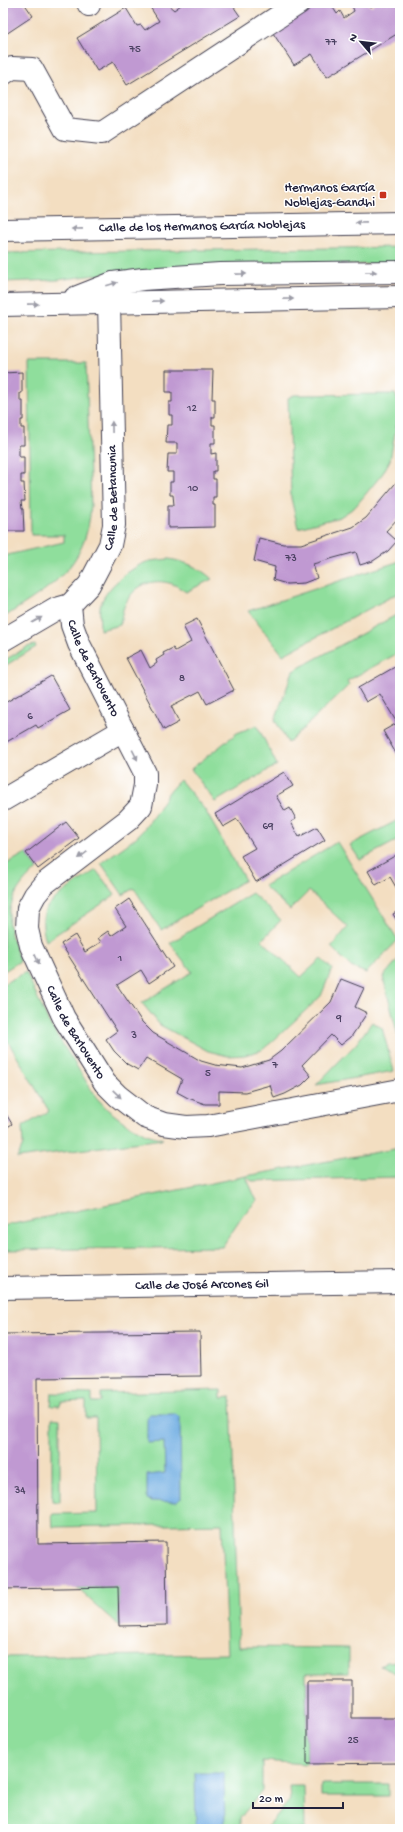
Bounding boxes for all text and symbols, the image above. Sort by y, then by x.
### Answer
north arrow [341,22,381,62]
text: N [347,32,361,44]
house number: 77 [324,37,337,49]
house number: 75 [128,44,141,56]
place label: Hermanos García Noblejas-Gandhi [284,181,376,211]
marker: Hermanos García Noblejas-Gandhi [378,190,388,200]
street label: Calle de los Hermanos García Noblejas [99,217,306,236]
one-way arrow [355,220,367,227]
one-way arrow [70,226,83,232]
one-way arrow [365,269,378,275]
one-way arrow [235,271,248,277]
one-way arrow [106,281,118,287]
one-way arrow [282,296,295,302]
one-way arrow [152,298,164,305]
one-way arrow [27,301,40,307]
house number: 12 [186,403,198,415]
one-way arrow [109,420,115,433]
street label: Calle de Betancunia [101,444,122,554]
house number: 10 [187,483,198,495]
house number: 73 [284,553,297,565]
one-way arrow [31,617,43,623]
street label: Calle de Barlovento [64,619,123,719]
house number: 8 [179,673,185,685]
house number: 6 [27,711,33,723]
one-way arrow [132,749,139,760]
house number: 69 [262,821,274,833]
one-way arrow [77,851,88,859]
one-way arrow [34,953,40,964]
house number: 1 [117,953,122,965]
street label: Calle de Barlovento [43,983,108,1082]
house number: 9 [335,1013,342,1025]
house number: 3 [130,1030,137,1042]
house number: 7 [271,1060,278,1072]
house number: 5 [205,1068,211,1080]
one-way arrow [112,1090,122,1099]
street label: Calle de José Arcones Gil [135,1276,269,1294]
house number: 34 [14,1485,26,1497]
house number: 25 [347,1735,359,1747]
scale bar [253,1784,343,1810]
text: 20 m [259,1793,284,1807]

